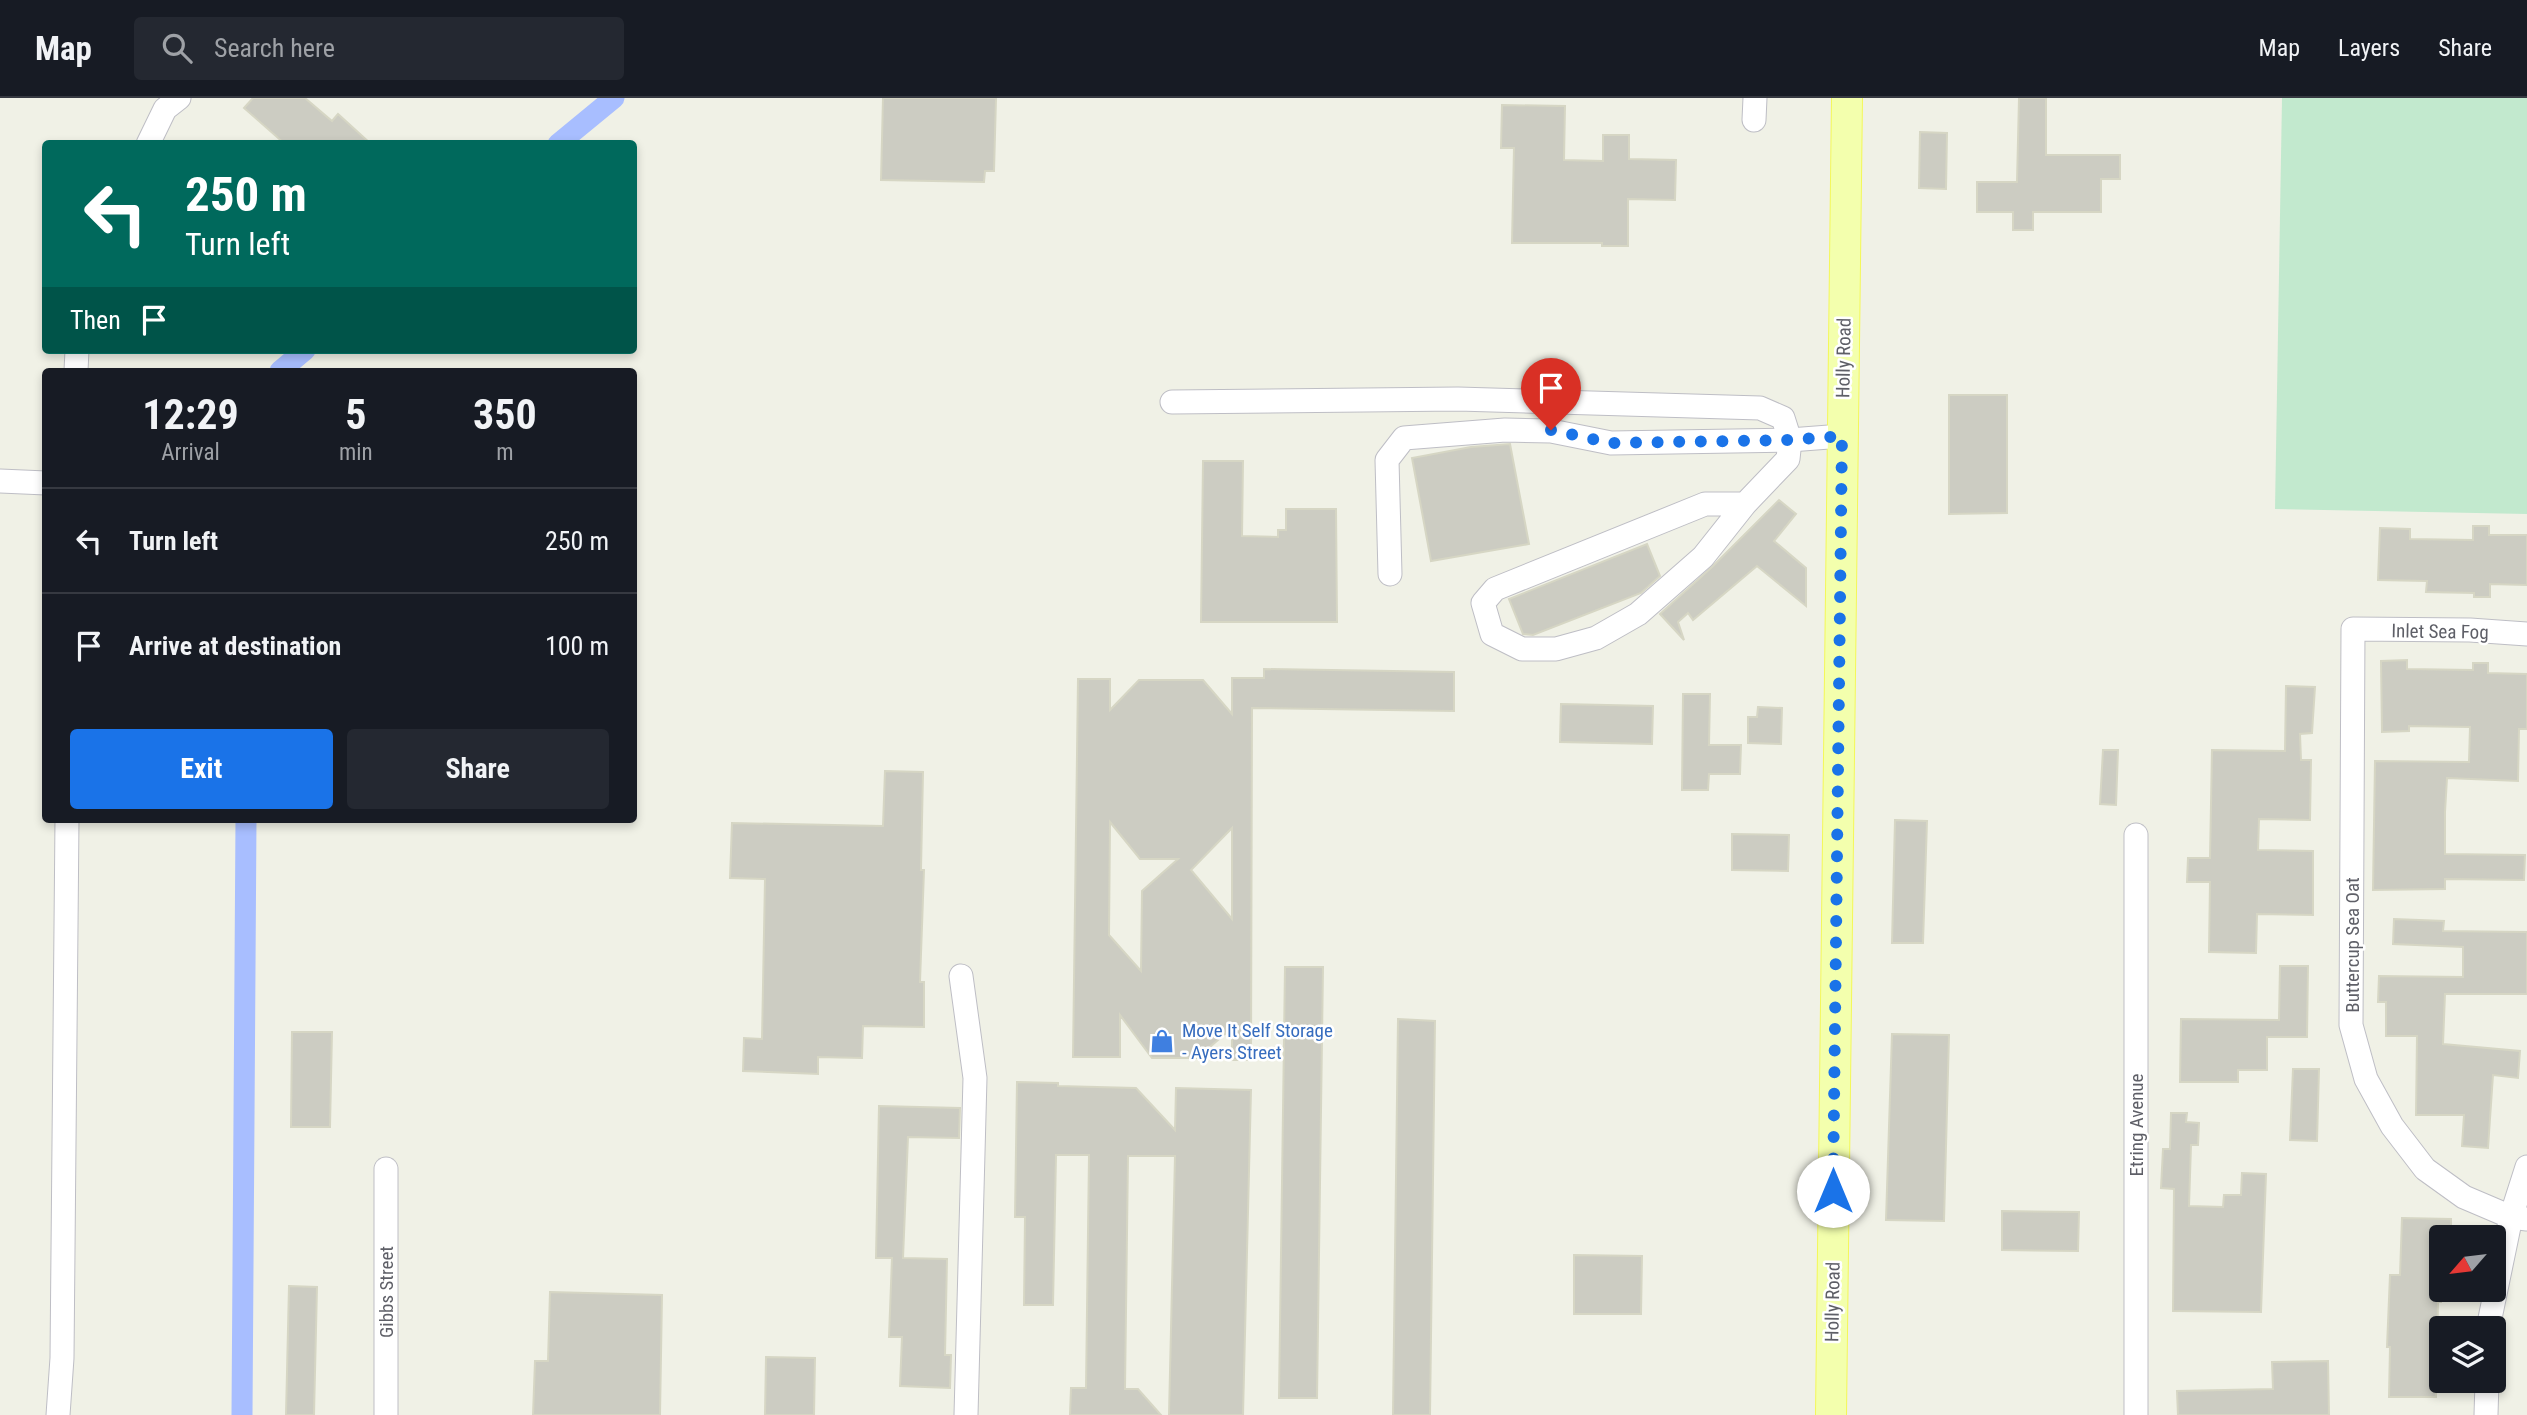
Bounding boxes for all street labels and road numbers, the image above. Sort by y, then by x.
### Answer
street label: Holly Road [1831,318,1856,398]
street label: Inlet Sea Fog [2391,619,2489,644]
street label: Buttercup Sea Oat [2341,877,2364,1013]
street label: Etring Avenue [2125,1073,2148,1176]
street label: Gibbs Street [375,1246,398,1338]
street label: Holly Road [1820,1262,1845,1342]

